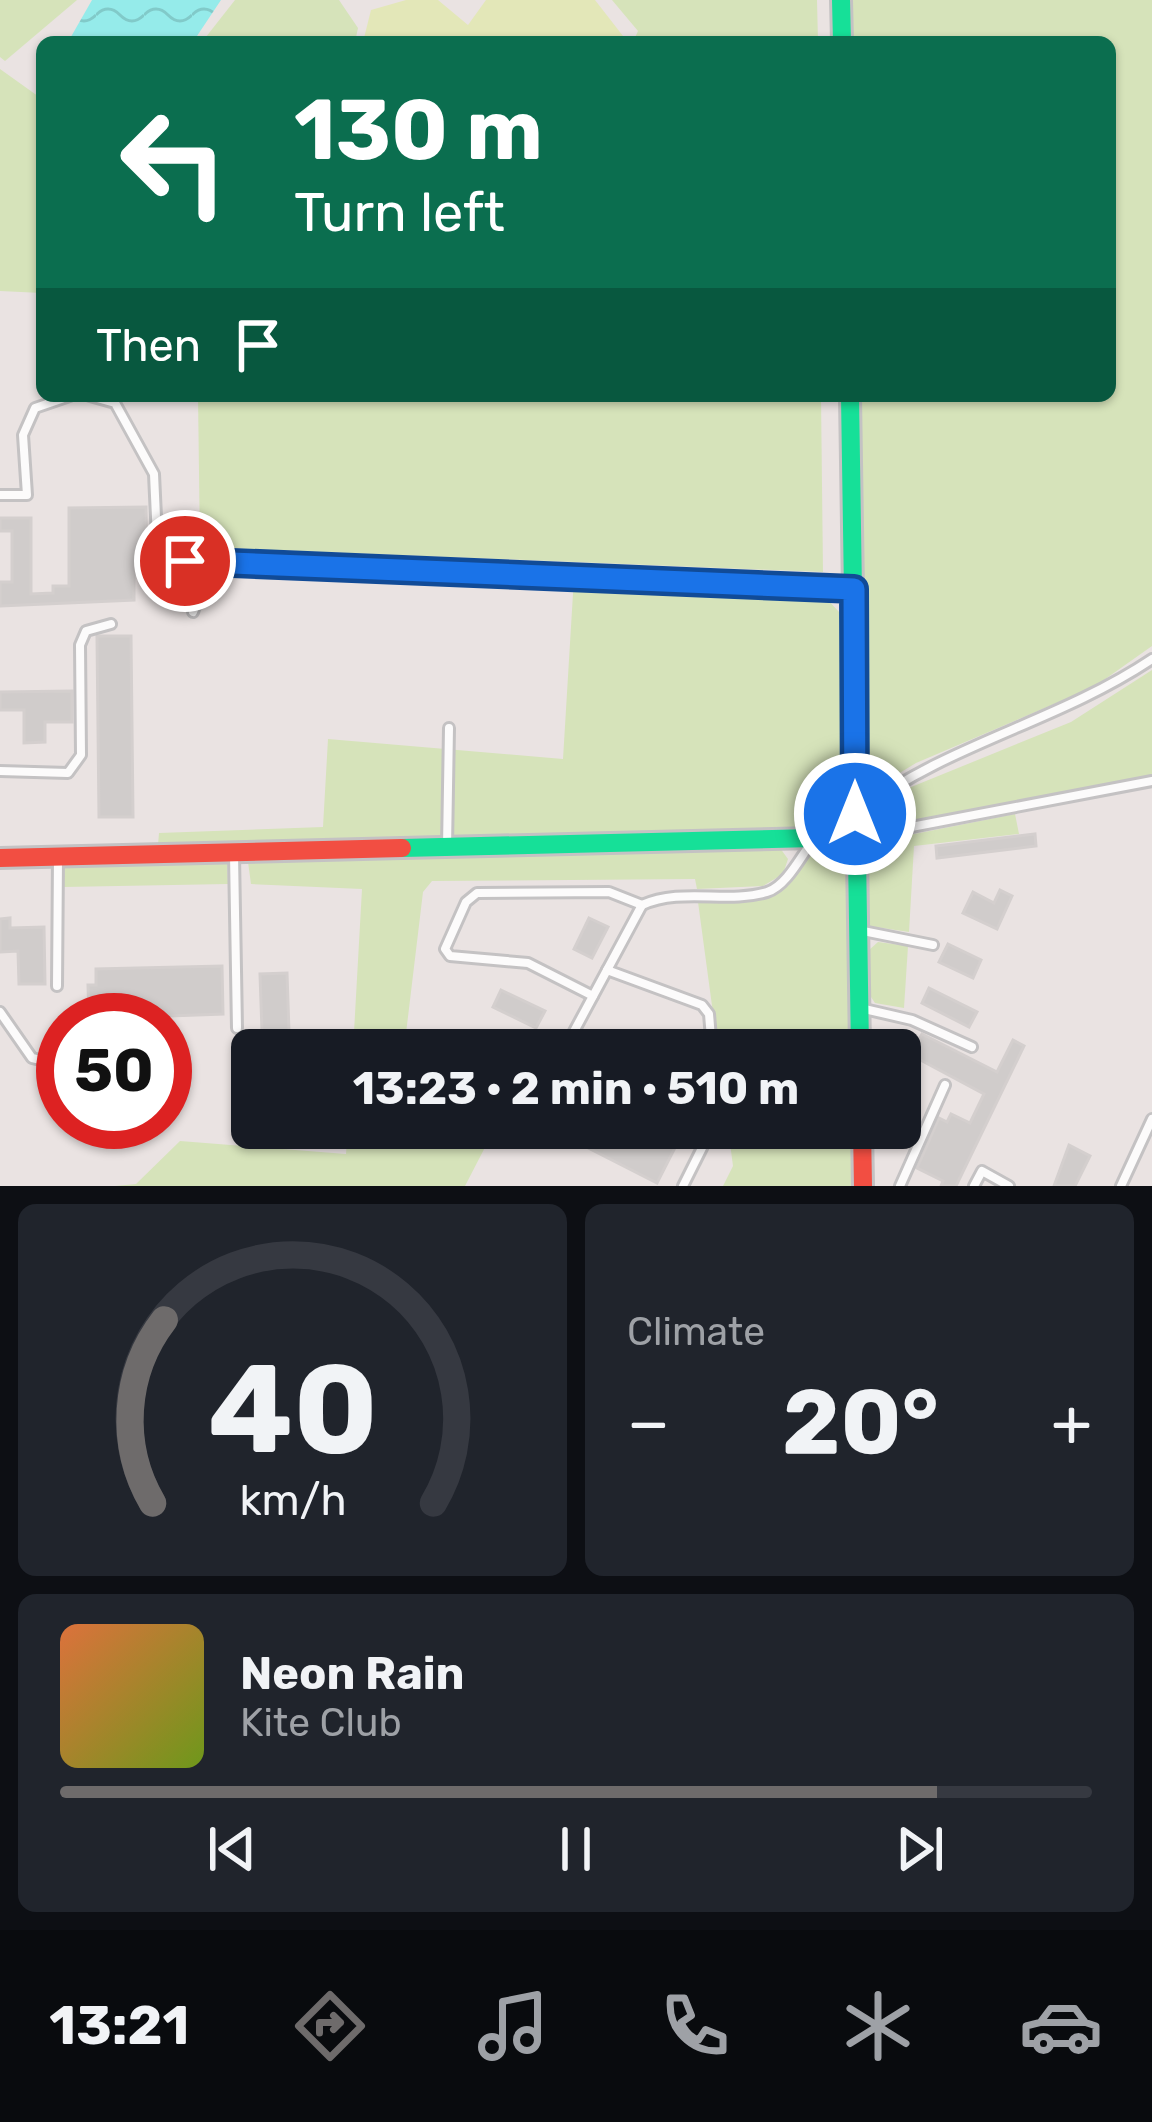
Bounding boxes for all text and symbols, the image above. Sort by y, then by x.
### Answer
text: 130 m [294,80,543,180]
icon: left [96,84,252,240]
text: Turn left [294,181,505,245]
icon: arrive [225,312,291,378]
text: Then [96,319,201,372]
pin [134,510,236,612]
icon: arrive [152,528,218,594]
position arrow [792,751,918,877]
speed limit sign: 50 [36,993,192,1149]
text: 13:23 · 2 min · 510 m [353,1062,799,1115]
text: Climate [627,1309,765,1355]
text: 40 [207,1335,378,1483]
text: 20° [782,1369,939,1476]
text: − [627,1383,670,1462]
text: + [1051,1383,1092,1462]
text: km/h [239,1475,346,1526]
text: Neon Rain [240,1647,465,1700]
text: Kite Club [240,1700,402,1746]
icon: previous [199,1816,265,1882]
icon: pause [543,1816,609,1882]
icon: next [887,1816,953,1882]
icon: directions [288,1984,372,2068]
icon: music [471,1984,555,2068]
icon: phone [653,1984,737,2068]
icon: climate [836,1984,920,2068]
icon: car [1019,1984,1103,2068]
text: 13:21 [49,1994,189,2058]

